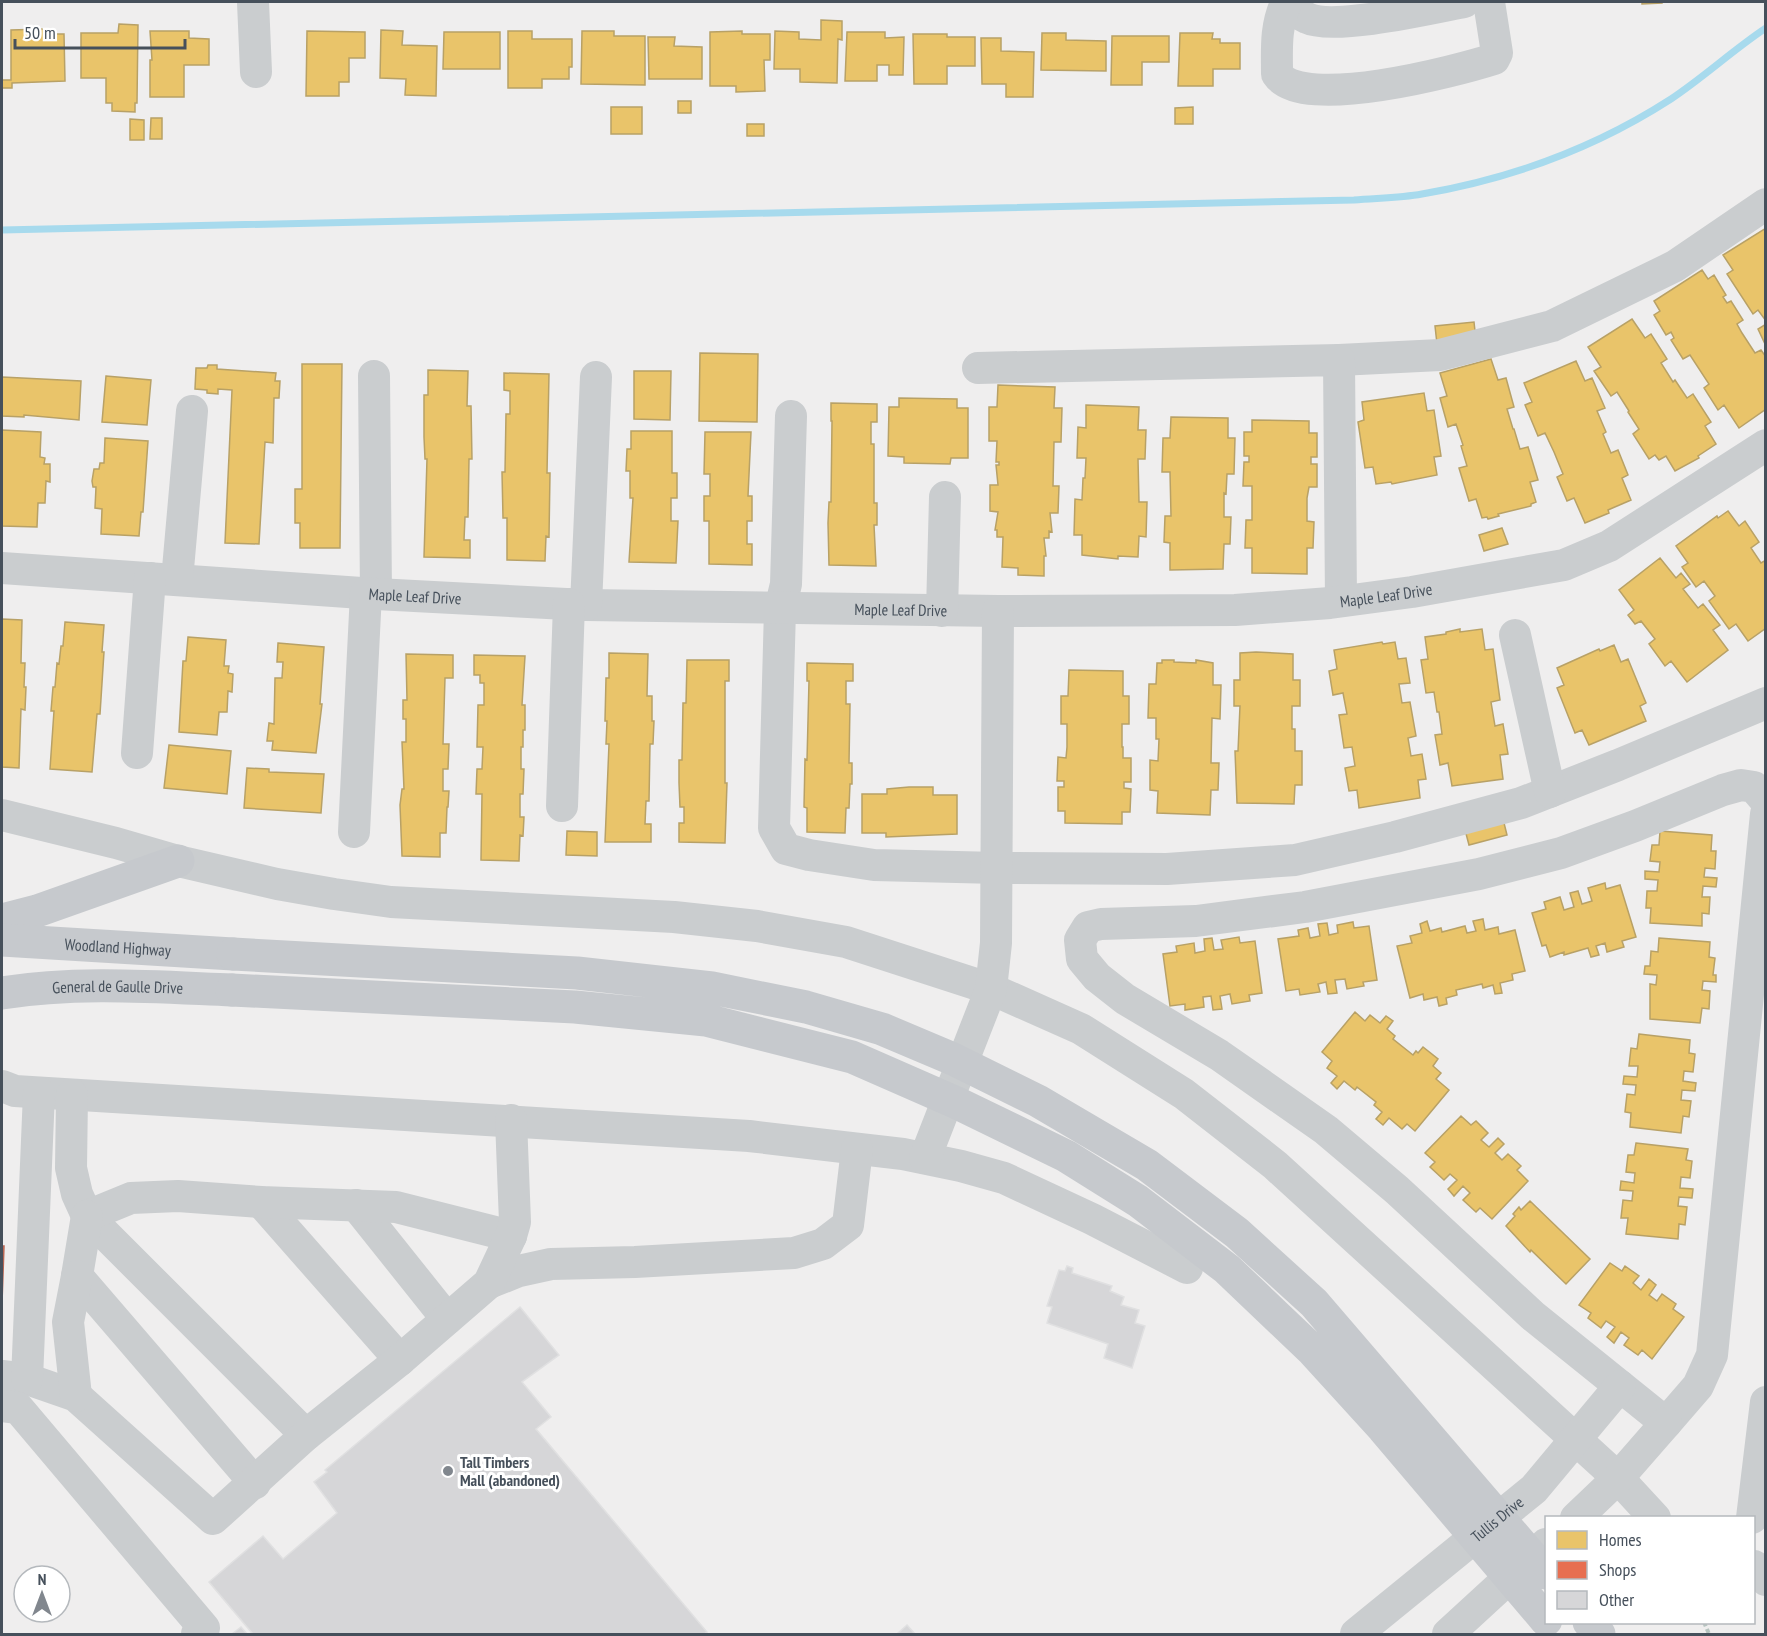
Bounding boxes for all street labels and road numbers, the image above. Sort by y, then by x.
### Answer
street label: Maple Leaf Drive [1339,579,1434,612]
street label: Maple Leaf Drive [368,584,462,608]
street label: Maple Leaf Drive [854,599,947,620]
street label: Woodland Highway [64,934,171,960]
street label: General de Gaulle Drive [52,976,183,998]
street label: Tullis Drive [1467,1492,1527,1546]

